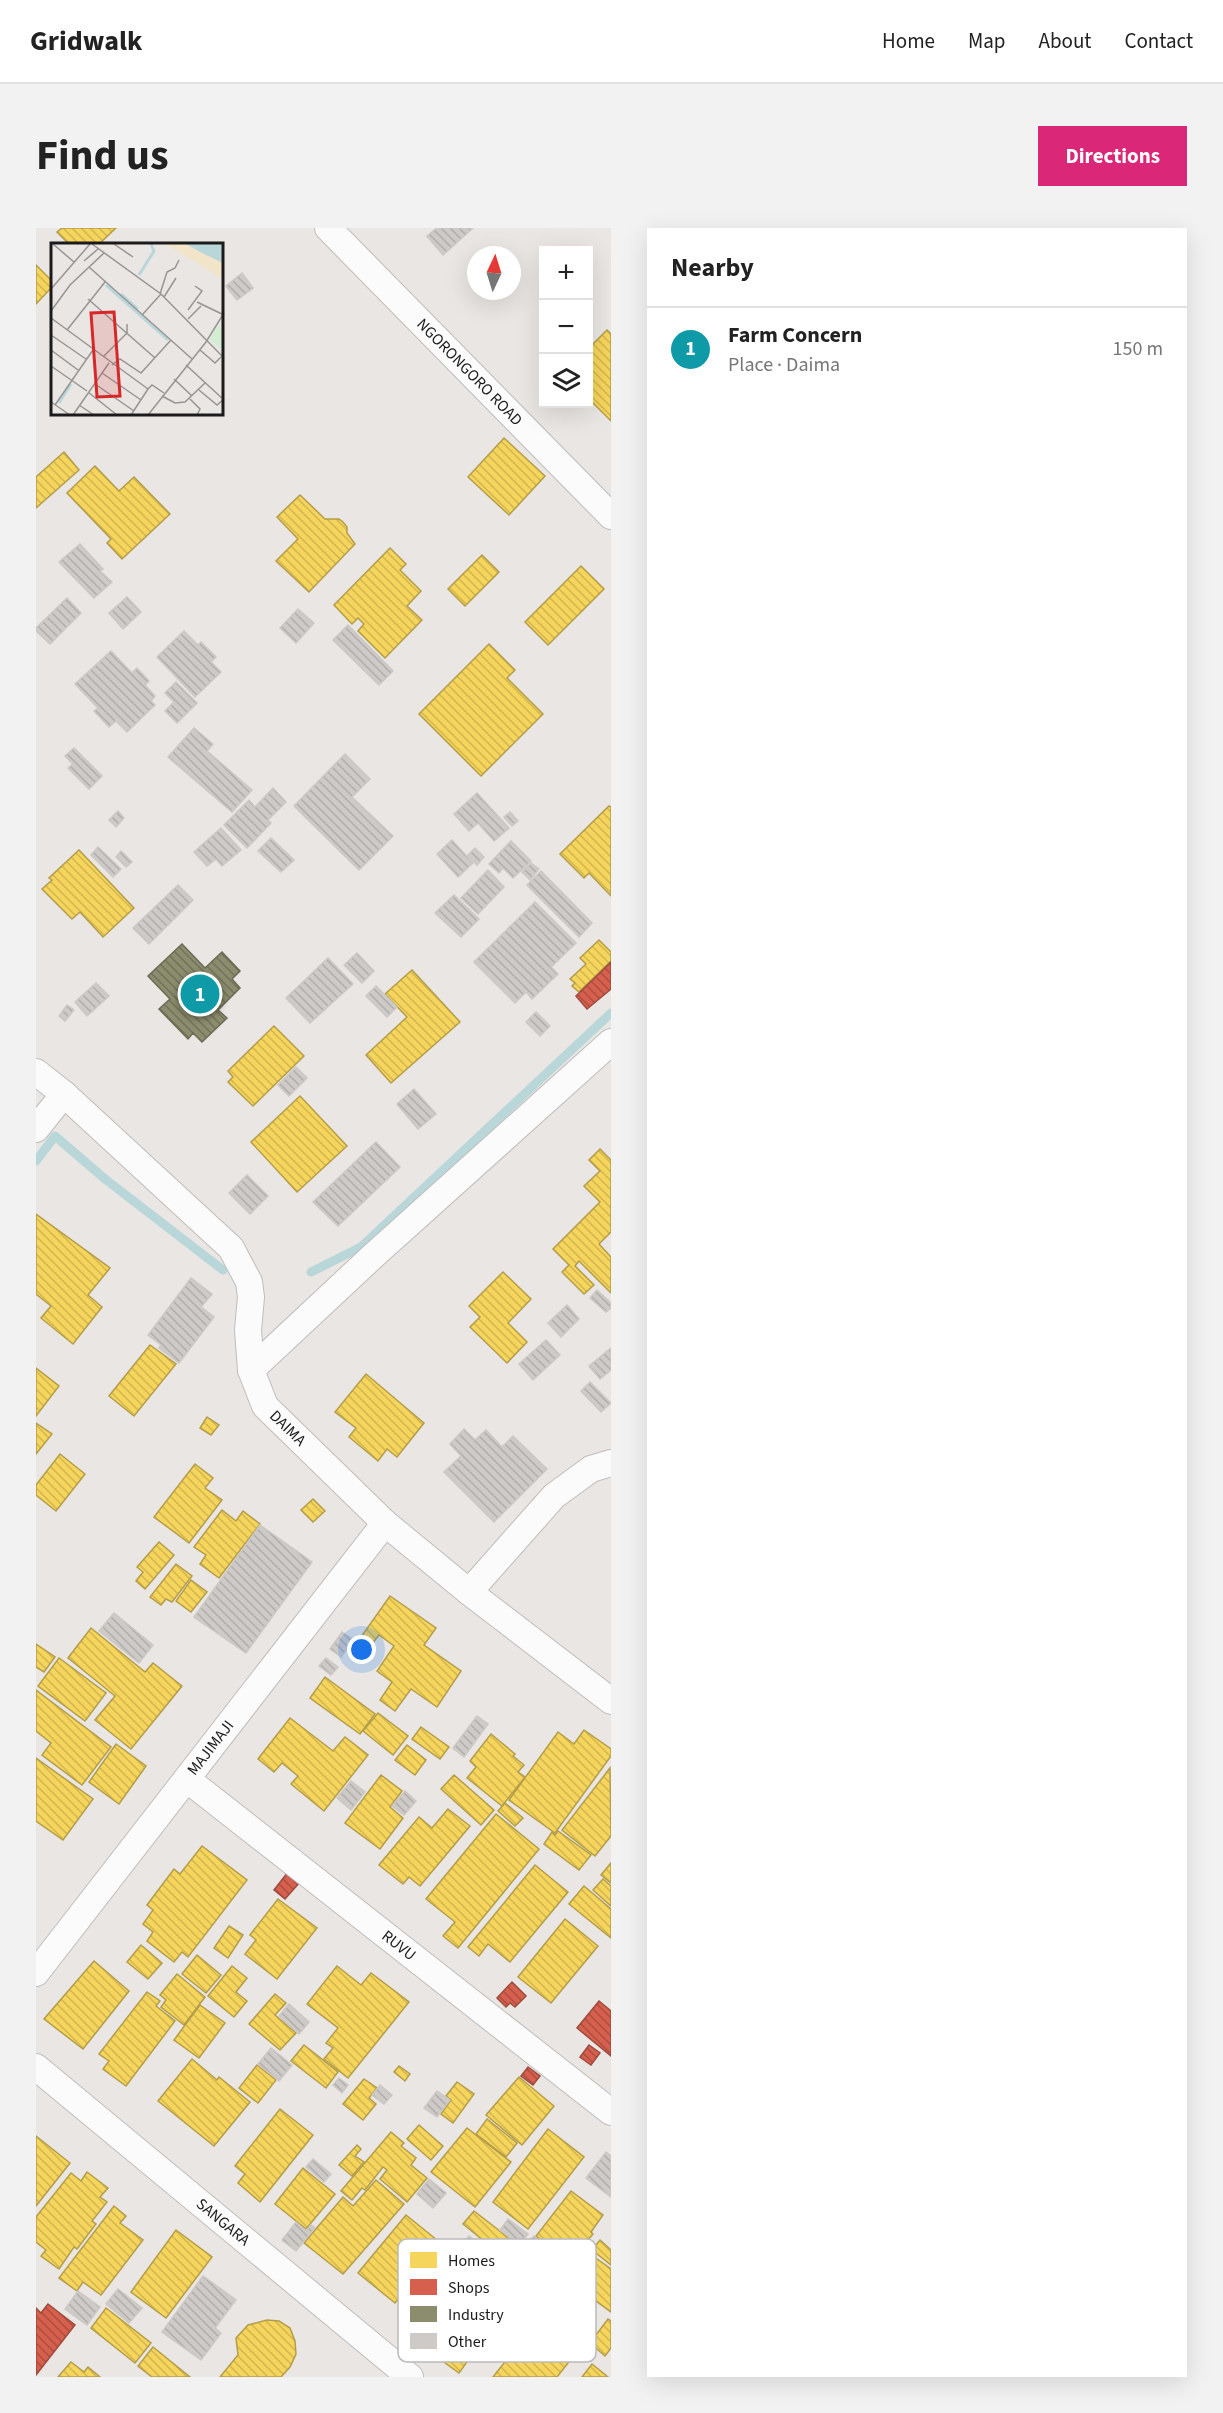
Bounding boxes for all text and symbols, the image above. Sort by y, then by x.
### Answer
text: Gridwalk [30,21,142,61]
text: Home [882,26,935,56]
text: Map [968,26,1006,56]
text: About [1039,26,1091,56]
text: Contact [1124,26,1193,56]
text: Find us [36,126,169,186]
button: Directions [1038,126,1187,186]
inset map [51,243,224,416]
north arrow [467,246,521,300]
map controls [539,246,593,408]
button: + [539,246,593,300]
text: Nearby [671,249,754,286]
button: − [539,300,593,354]
street label: NGORONGORO ROAD [412,314,527,431]
text: Farm Concern [728,319,862,351]
text: 1 [685,335,696,363]
text: 150 m [1113,335,1163,363]
text: Place · Daima [728,351,840,379]
button: layers [539,354,593,408]
pin: 1 [180,972,220,1017]
street label: DAIMA [265,1405,311,1451]
your location [347,1635,376,1664]
street label: MAJIMAJI [182,1716,239,1780]
street label: RUVU [377,1925,420,1966]
street label: SANGARA [191,2193,255,2251]
legend [398,2239,596,2362]
text: Homes [448,2250,495,2272]
text: Shops [448,2277,490,2299]
text: Industry [448,2304,504,2326]
text: Other [448,2331,487,2353]

